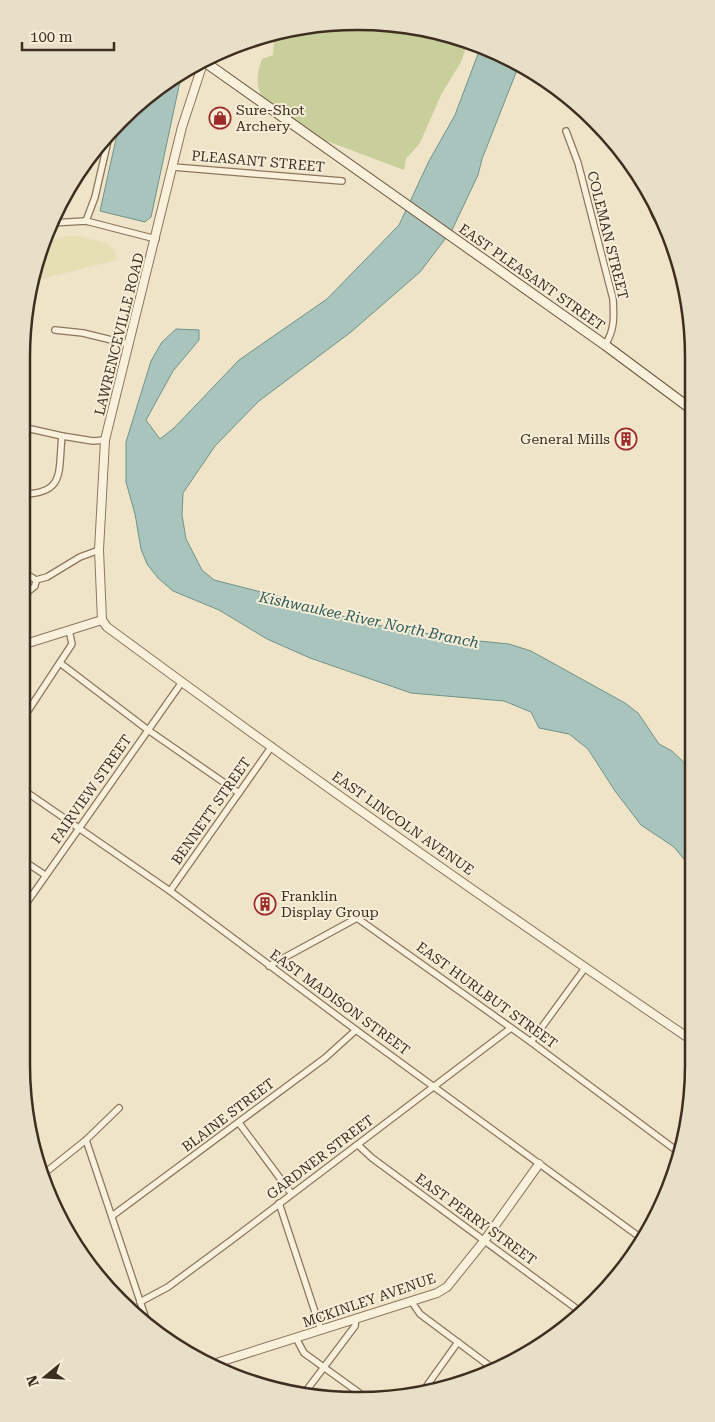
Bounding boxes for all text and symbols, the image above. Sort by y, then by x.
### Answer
scale bar [22,20,115,52]
text: 100 m [30,28,73,46]
place label: Sure-Shot Archery [236,102,305,134]
shop icon: Sure-Shot Archery [208,106,232,130]
street label: PLEASANT STREET [191,147,325,175]
street label: COLEMAN STREET [584,169,632,301]
street label: EAST PLEASANT STREET [456,220,608,334]
street label: LAWRENCEVILLE ROAD [91,251,147,417]
building icon: General Mills [614,427,638,451]
place label: General Mills [520,431,610,447]
water label: Kishwaukee River North Branch [256,588,481,652]
street label: FAIRVIEW STREET [47,732,135,846]
street label: BENNETT STREET [168,754,254,868]
street label: EAST LINCOLN AVENUE [329,768,477,878]
place label: Franklin Display Group [281,888,379,920]
building icon: Franklin Display Group [253,892,277,916]
street label: EAST HURLBUT STREET [414,939,560,1051]
street label: EAST MADISON STREET [267,946,413,1058]
street label: BLAINE STREET [179,1075,277,1155]
street label: GARDNER STREET [263,1112,377,1202]
street label: EAST PERRY STREET [413,1170,539,1268]
street label: MCKINLEY AVENUE [300,1270,438,1330]
north arrow [20,1352,70,1402]
text: N [23,1373,42,1389]

